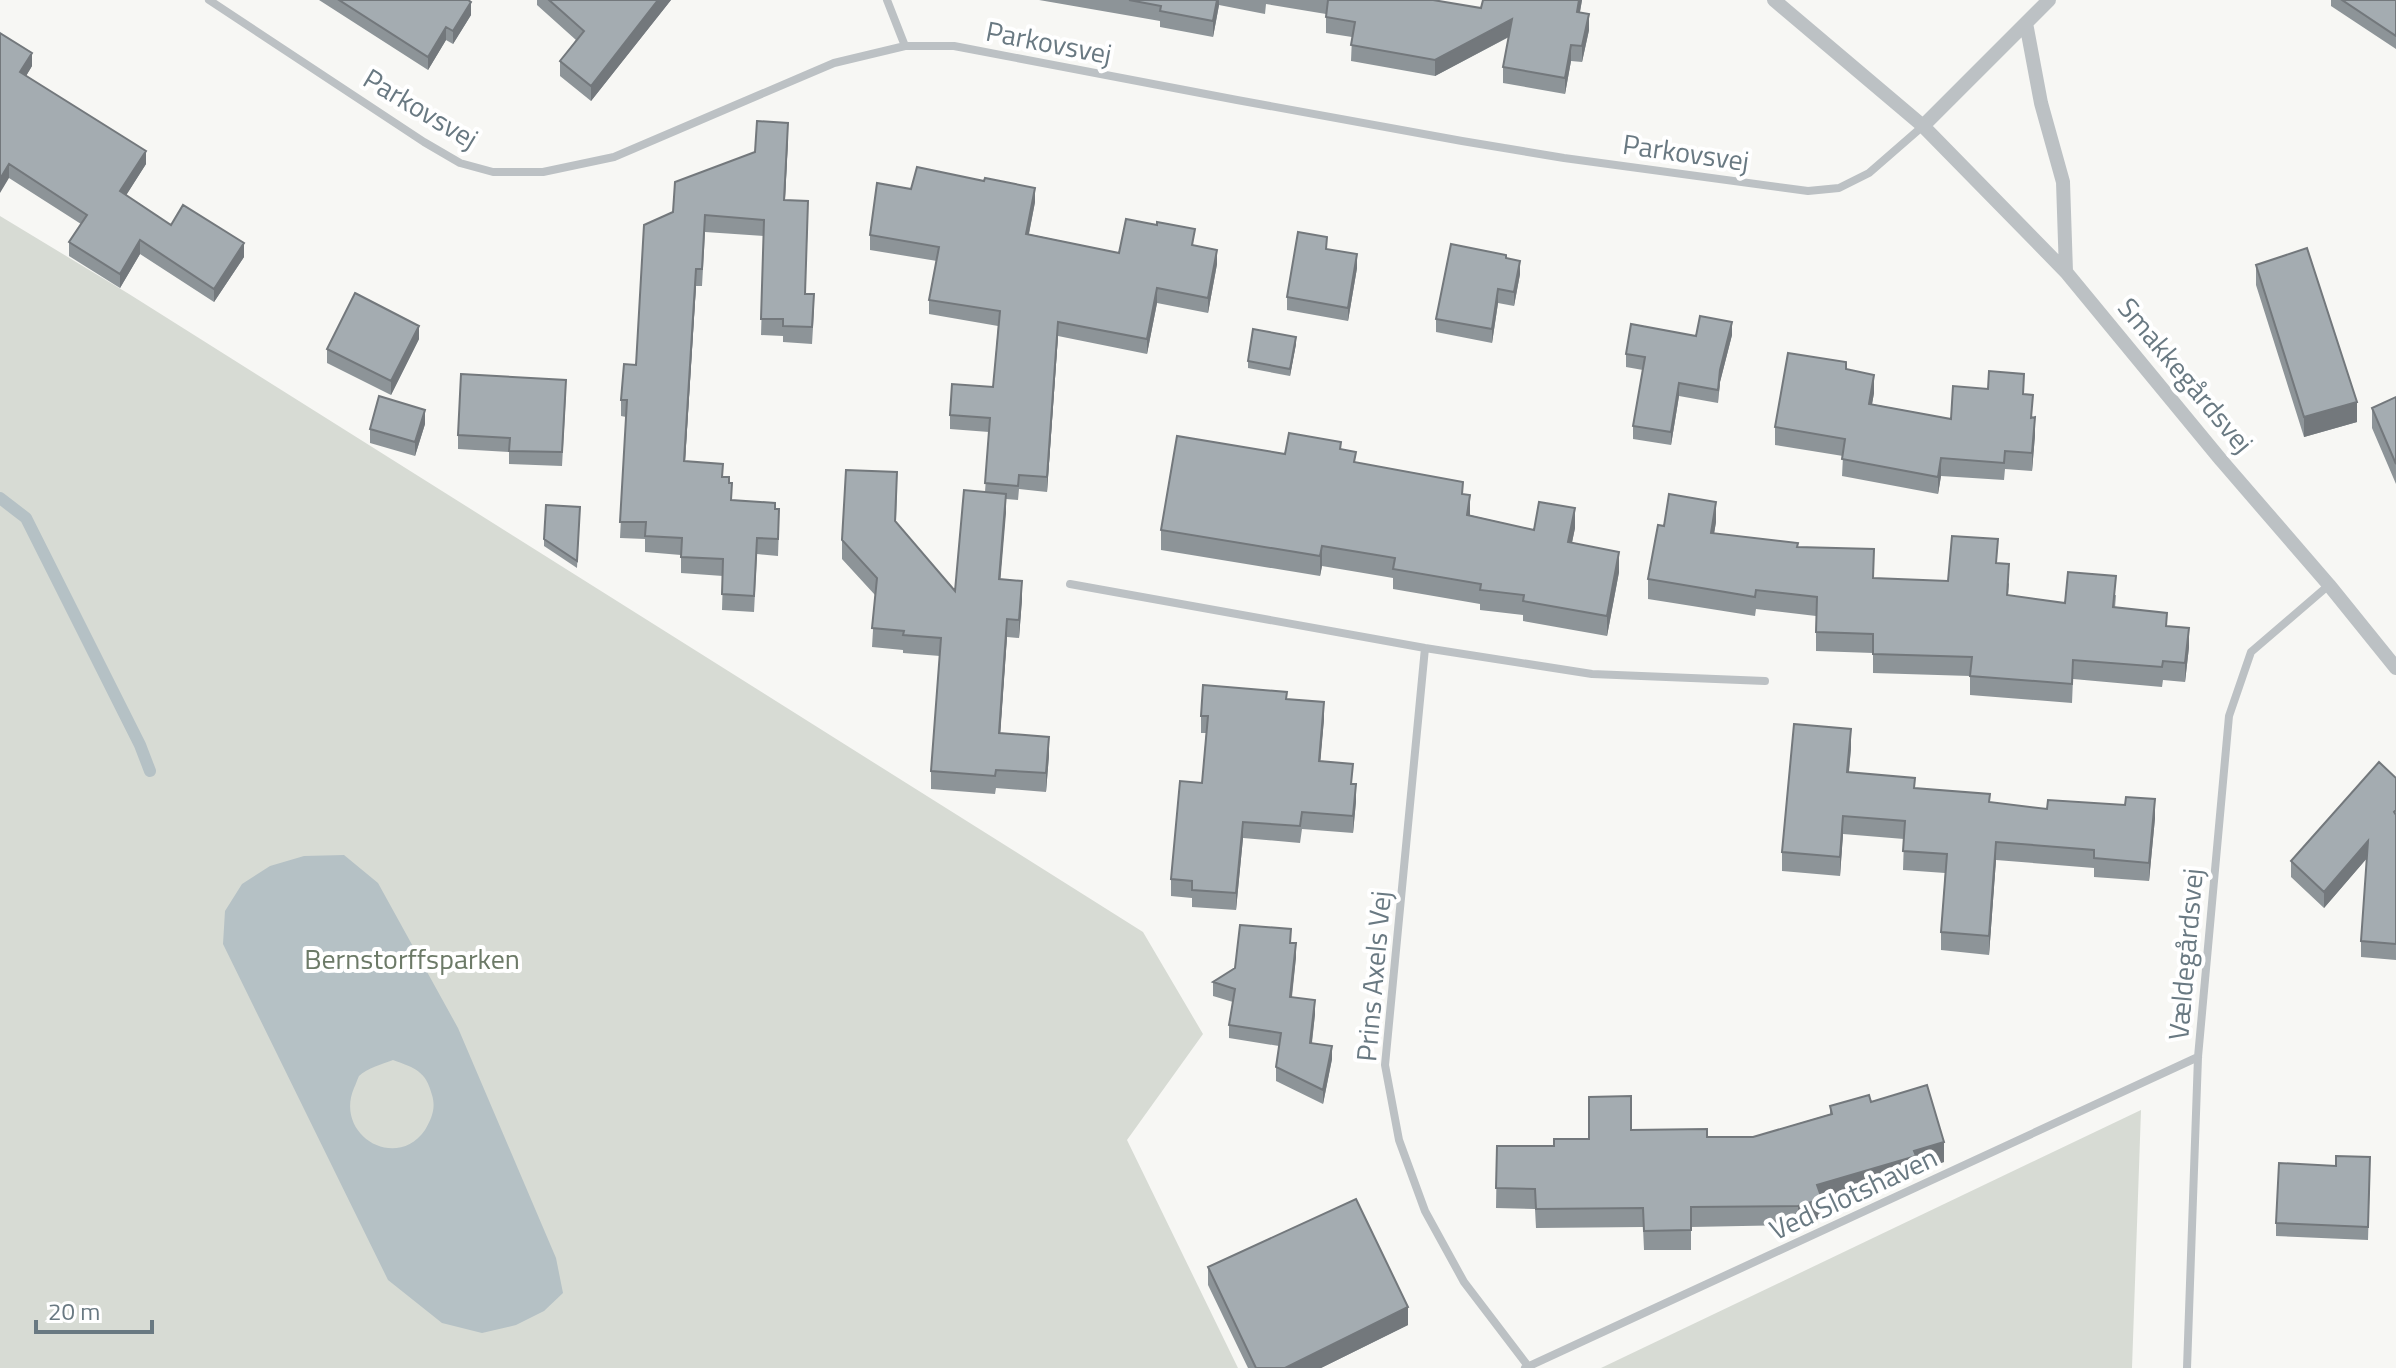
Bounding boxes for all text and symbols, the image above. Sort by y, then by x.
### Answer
street label: Parkovsvej [982,9,1116,75]
street label: Parkovsvej [355,57,487,159]
street label: Parkovsvej [1620,122,1752,182]
street label: Smakkegårdsvej [2108,288,2264,462]
street label: Vældegårdsvej [2156,866,2214,1042]
street label: Prins Axels Vej [1344,889,1402,1063]
park label: Bernstorffsparken [304,937,520,980]
street label: Ved Slotshaven [1762,1135,1944,1251]
scale bar [36,1284,152,1334]
text: 20 m [48,1293,100,1329]

